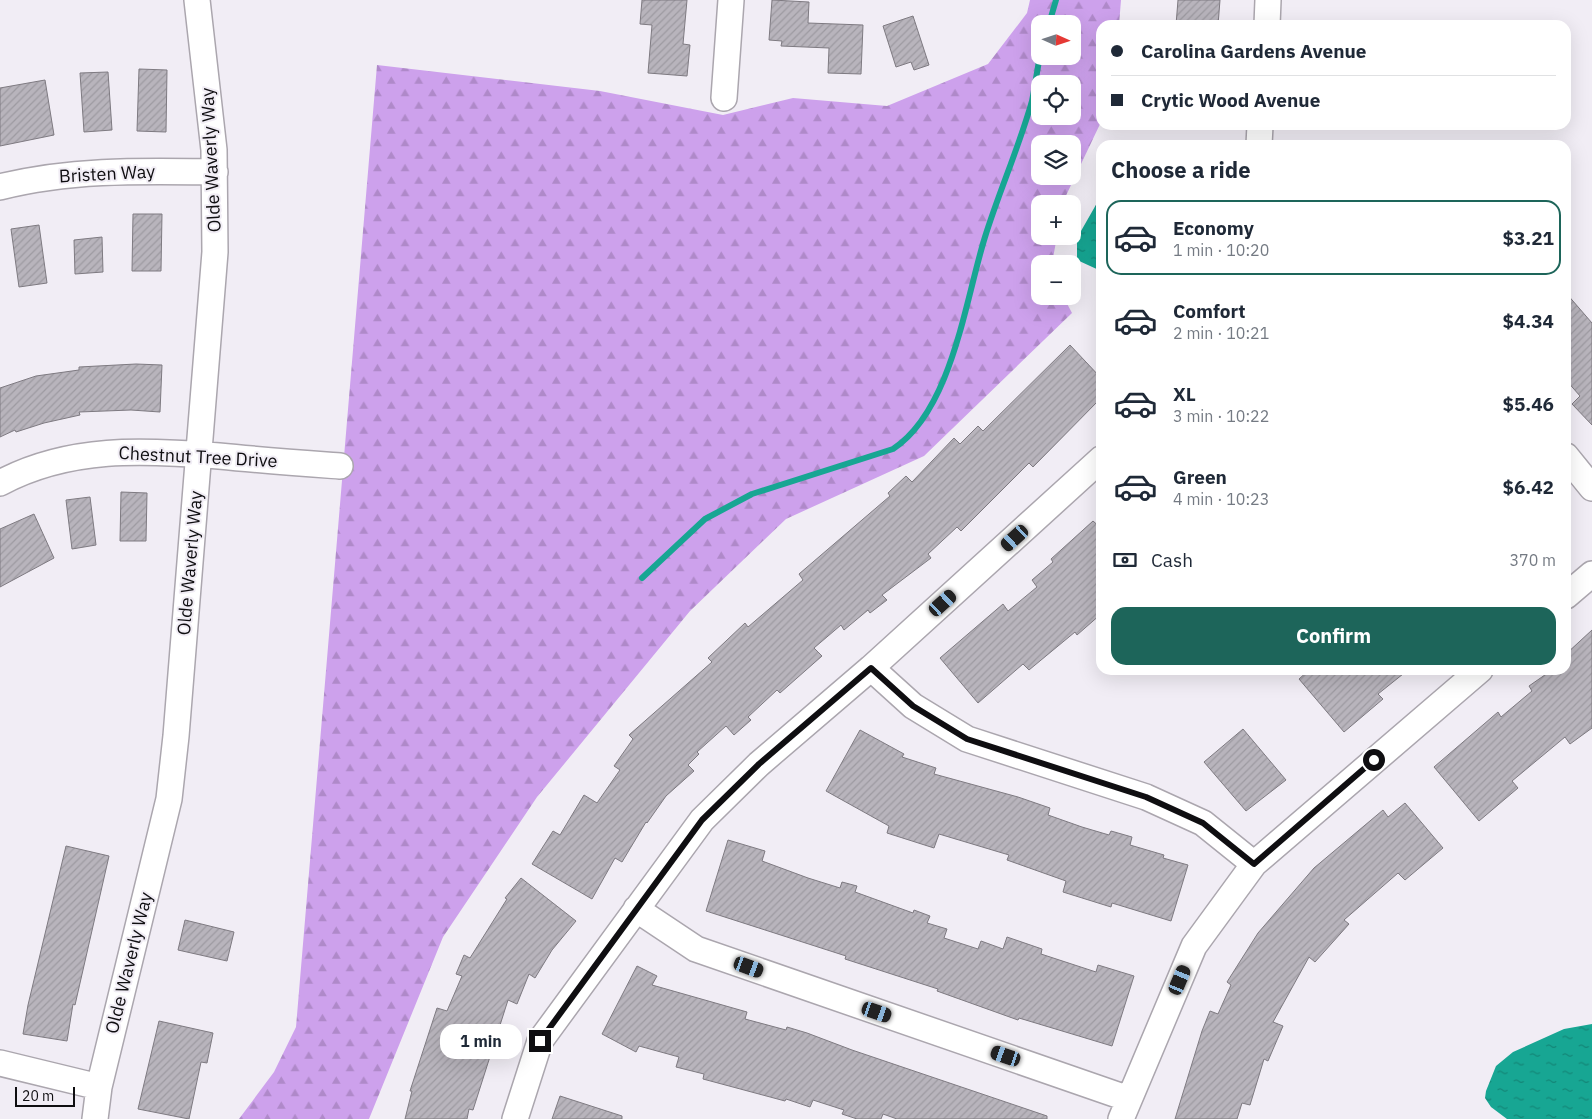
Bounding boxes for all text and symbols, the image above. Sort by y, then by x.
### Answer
north arrow [1031,15,1081,65]
map controls [1031,15,1081,305]
text: Carolina Gardens Avenue [1141,39,1367,63]
button: locate [1031,75,1081,125]
street label: Olde Waverly Way [195,87,226,233]
text: Crytic Wood Avenue [1141,88,1320,112]
button: layers [1031,135,1081,185]
text: Choose a ride [1111,155,1251,184]
street label: Bristen Way [58,159,156,188]
button: + [1031,195,1081,245]
icon: car [1113,215,1158,260]
text: Economy [1173,216,1254,240]
text: $3.21 [1502,226,1554,250]
text: 1 min · 10:20 [1173,240,1269,260]
button: − [1031,255,1081,305]
icon: car [1113,298,1158,343]
text: Comfort [1173,299,1246,323]
text: $4.34 [1502,309,1554,333]
text: 2 min · 10:21 [1173,323,1269,343]
icon: car [1113,381,1158,426]
text: XL [1173,382,1196,406]
text: $5.46 [1502,392,1554,416]
text: 3 min · 10:22 [1173,406,1269,426]
street label: Chestnut Tree Drive [118,441,278,472]
icon: car [1113,464,1158,509]
text: Green [1173,465,1227,489]
text: $6.42 [1502,475,1554,499]
text: 4 min · 10:23 [1173,489,1269,509]
street label: Olde Waverly Way [172,490,207,636]
car [998,522,1031,554]
icon: cash [1111,546,1139,574]
text: Cash [1151,548,1193,572]
text: 370 m [1509,550,1556,570]
car [926,587,959,619]
button: Confirm [1111,607,1556,665]
route start [1363,749,1385,771]
street label: Olde Waverly Way [100,890,157,1036]
car [732,955,765,979]
car [1167,963,1192,997]
car [860,1000,893,1024]
callout: 1 min [440,1024,522,1058]
route end [529,1030,551,1052]
text: 1 min [460,1031,502,1051]
car [989,1044,1022,1068]
scale bar [15,1084,75,1107]
text: 20 m [22,1087,54,1105]

